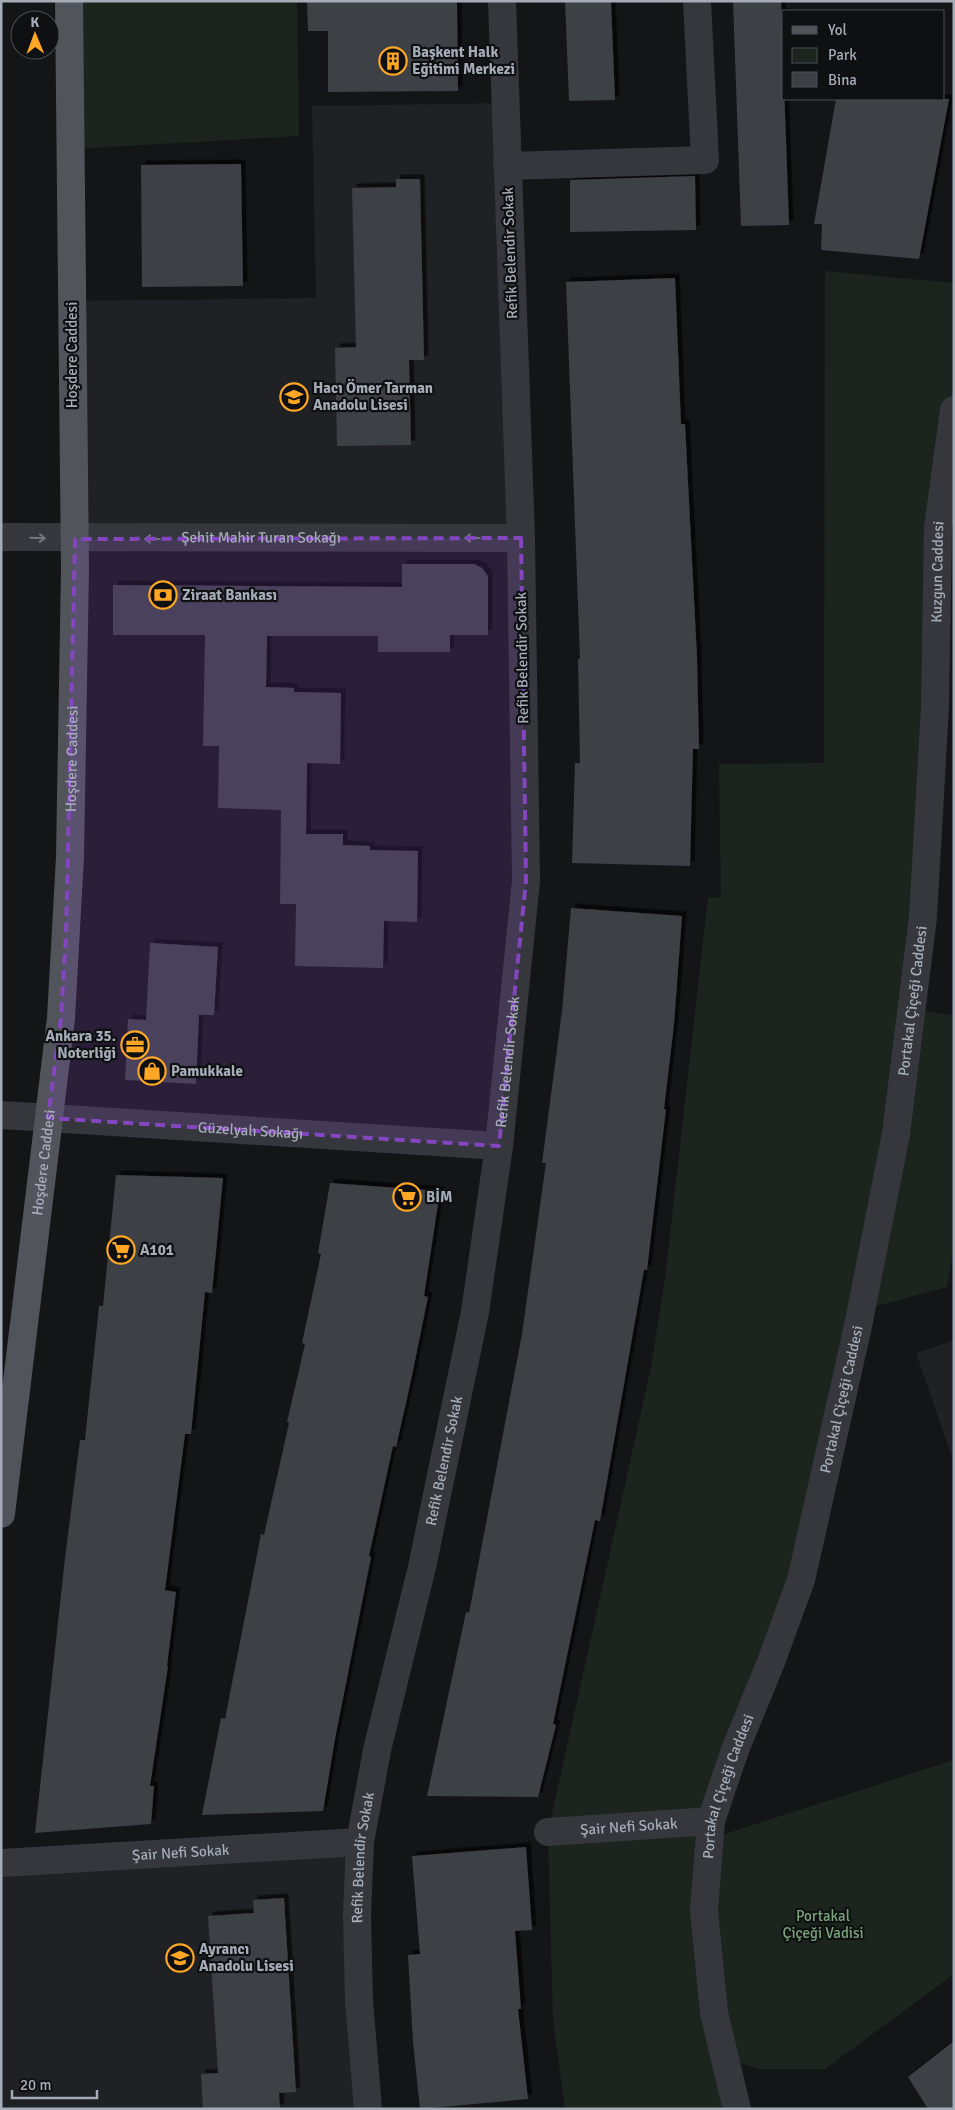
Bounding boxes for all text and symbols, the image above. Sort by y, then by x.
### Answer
north arrow [10,10,60,60]
legend [782,10,945,100]
text: K [30,14,40,31]
text: Yol [828,21,847,39]
place label: Başkent Halk Eğitimi Merkezi [412,43,515,78]
building icon: Başkent Halk Eğitimi Merkezi [378,46,408,76]
text: Park [828,46,857,64]
text: Bina [828,71,857,89]
street label: Refik Belendir Sokak [499,186,521,319]
street label: Hoşdere Caddesi [63,302,81,408]
place label: Hacı Ömer Tarman Anadolu Lisesi [313,379,433,414]
school or university icon: Hacı Ömer Tarman Anadolu Lisesi [279,382,309,412]
street label: Kuzgun Caddesi [927,520,948,623]
street label: Şehit Mahir Turan Sokağı [181,528,341,547]
one-way arrow [30,533,46,542]
one-way arrow [464,533,480,543]
one-way arrow [144,534,160,544]
bank icon: Ziraat Bankası [148,580,178,610]
place label: Ziraat Bankası [182,586,277,604]
street label: Refik Belendir Sokak [512,591,532,724]
street label: Hoşdere Caddesi [62,705,82,812]
street label: Portakal Çiçeği Caddesi [894,925,931,1077]
street label: Refik Belendir Sokak [492,995,523,1129]
place label: Ankara 35. Noterliği [45,1027,116,1062]
office icon: Ankara 35. Noterliği [120,1030,150,1060]
shop icon: Pamukkale [137,1056,167,1086]
place label: Pamukkale [171,1062,243,1080]
street label: Hoşdere Caddesi [28,1109,59,1217]
street label: Güzelyalı Sokağı [197,1118,304,1143]
supermarket icon: BİM [392,1182,422,1212]
place label: BİM [426,1188,452,1206]
supermarket icon: A101 [106,1235,136,1265]
place label: A101 [140,1241,174,1259]
street label: Portakal Çiçeği Caddesi [816,1324,867,1475]
street label: Refik Belendir Sokak [422,1394,466,1527]
street label: Portakal Çiçeği Caddesi [699,1711,758,1860]
street label: Refik Belendir Sokak [348,1790,378,1924]
street label: Şair Nefi Sokak [580,1814,679,1839]
street label: Şair Nefi Sokak [132,1841,230,1864]
park label: Portakal Çiçeği Vadisi [782,1907,864,1942]
place label: Ayrancı Anadolu Lisesi [199,1940,294,1975]
school or university icon: Ayrancı Anadolu Lisesi [165,1943,195,1973]
scale bar [12,2068,98,2100]
text: 20 m [20,2076,51,2094]

